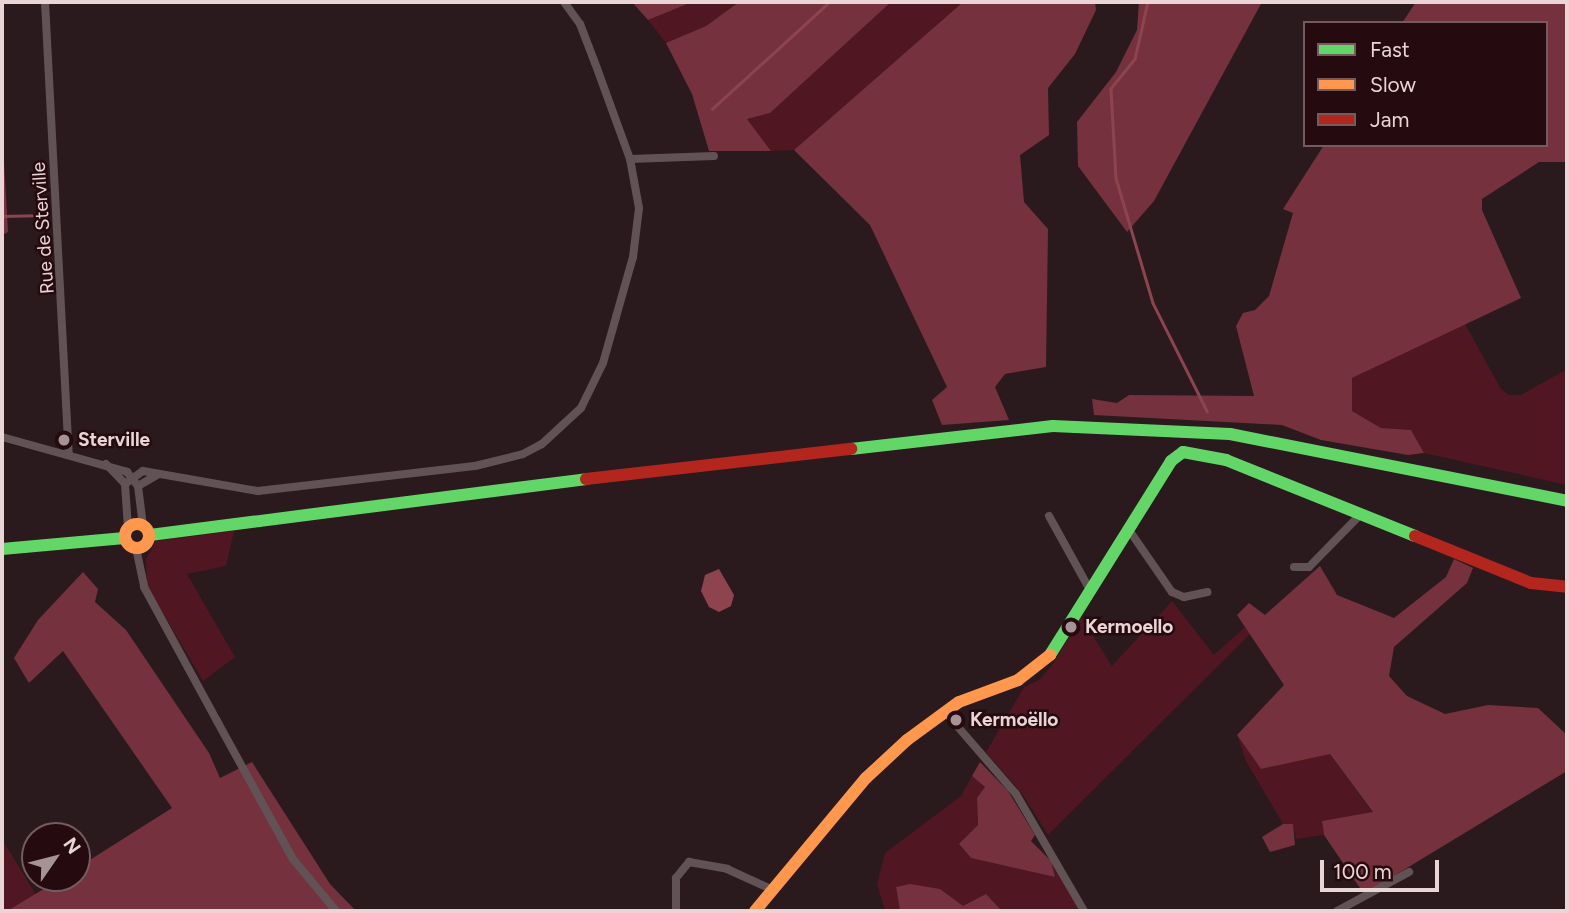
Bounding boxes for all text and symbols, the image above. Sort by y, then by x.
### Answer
legend [1303,21,1548,147]
text: Fast [1370,37,1410,62]
text: Slow [1370,72,1416,97]
text: Jam [1370,107,1409,132]
street label: Rue de Sterville [27,161,59,295]
place label: Sterville [78,429,150,451]
marker: Sterville [56,432,72,448]
place label: Kermoello [1085,616,1173,638]
marker: Kermoello [1063,619,1079,635]
place label: Kermoëllo [970,709,1058,731]
marker: Kermoëllo [948,712,964,728]
north arrow [21,822,91,892]
text: N [58,833,86,858]
scale bar [1324,846,1443,890]
text: 100 m [1333,859,1392,884]

